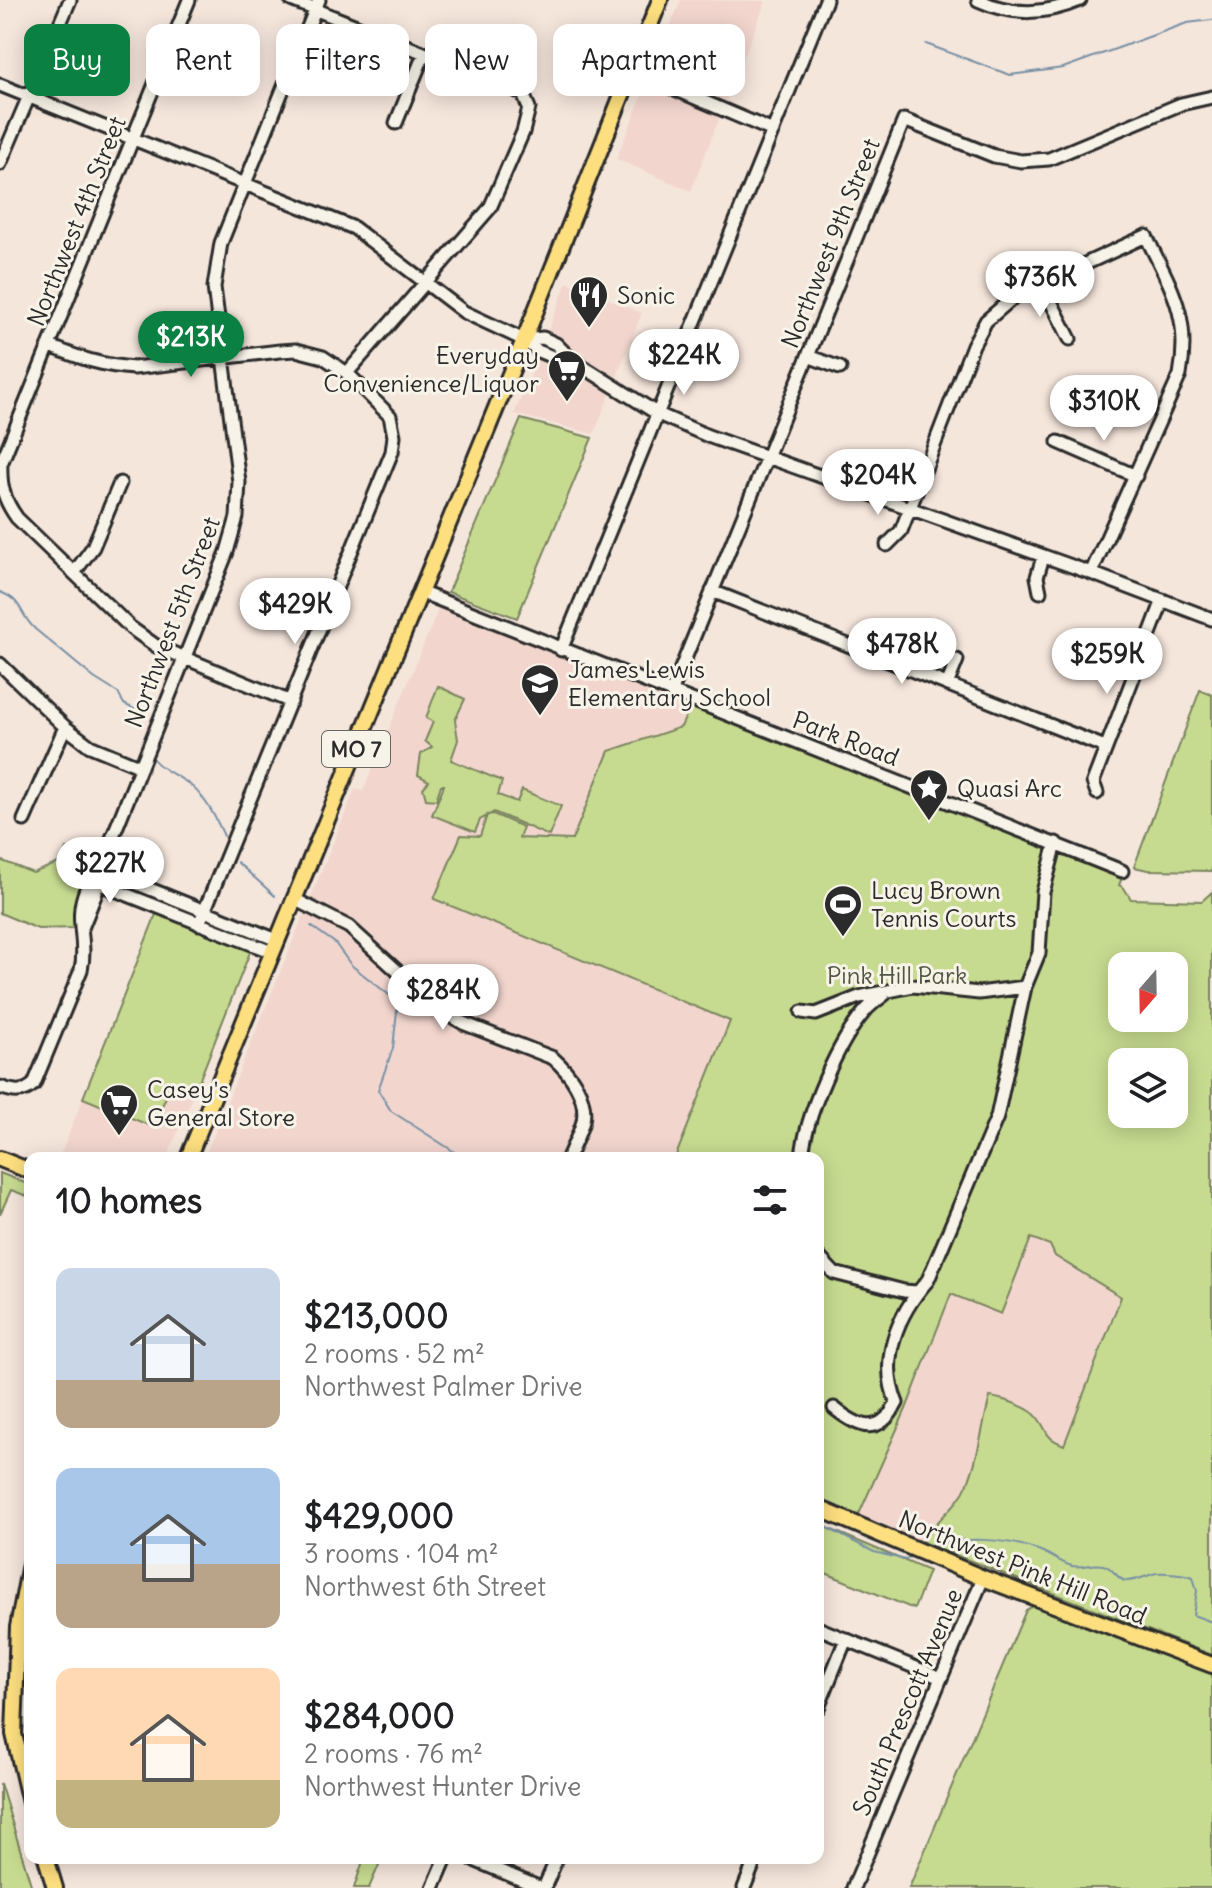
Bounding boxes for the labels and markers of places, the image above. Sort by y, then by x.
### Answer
pin: $736K [984,251,1096,319]
restaurant icon: Sonic [568,274,610,329]
place label: Sonic [617,280,675,310]
pin: $213K [135,311,247,379]
pin: $224K [628,329,740,397]
place label: Everyday Convenience/Liquor [323,340,539,398]
supermarket icon: Everyday Convenience/Liquor [546,348,588,403]
pin: $310K [1048,375,1160,443]
pin: $204K [822,449,934,517]
pin: $429K [239,578,351,646]
pin: $478K [846,618,958,686]
pin: $259K [1051,628,1163,696]
place label: James Lewis Elementary School [568,654,771,712]
school or university icon: James Lewis Elementary School [519,662,561,717]
place icon: Quasi Arc [908,767,950,822]
place label: Quasi Arc [957,773,1062,803]
pin: $227K [54,837,166,905]
place label: Lucy Brown Tennis Courts [871,875,1016,933]
sports icon: Lucy Brown Tennis Courts [822,883,864,938]
pin: $284K [387,964,499,1032]
place label: Casey's General Store [147,1074,295,1132]
supermarket icon: Casey's General Store [98,1082,140,1137]

